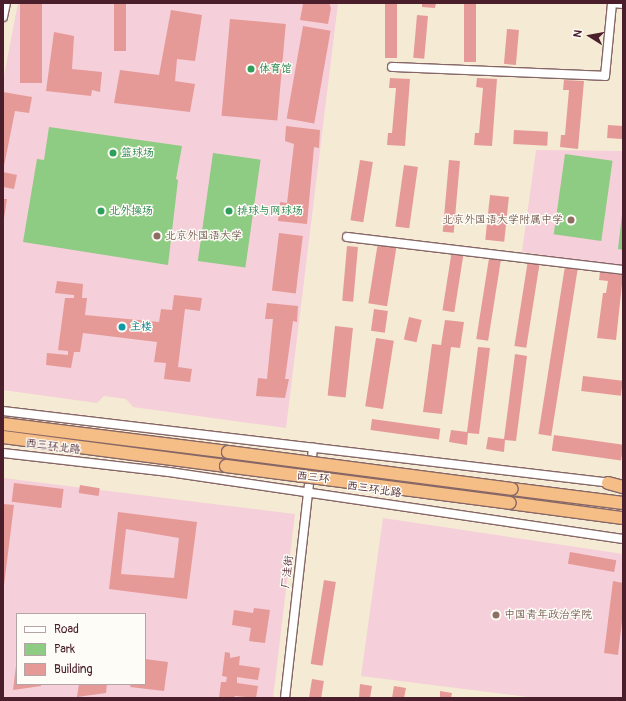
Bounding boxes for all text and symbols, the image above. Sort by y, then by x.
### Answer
north arrow [570,16,610,56]
text: N [571,29,585,39]
place label: 体育馆 [259,62,292,76]
marker: 体育馆 [246,64,256,74]
place label: 篮球场 [121,146,154,160]
marker: 篮球场 [108,148,118,158]
place label: 北外操场 [109,204,153,218]
place label: 排球与网球场 [237,204,303,218]
marker: 北外操场 [96,206,106,216]
marker: 排球与网球场 [224,206,234,216]
place label: 北京外国语大学附属中学 [442,213,563,227]
marker: 北京外国语大学附属中学 [566,215,576,225]
place label: 北京外国语大学 [165,229,242,243]
marker: 北京外国语大学 [152,231,162,241]
place label: 主楼 [130,320,152,334]
marker: 主楼 [117,322,127,332]
street label: 西三环北路 [25,437,81,457]
street label: 西三环 [296,469,330,487]
street label: 西三环北路 [346,480,402,500]
street label: 厂洼街 [279,555,297,589]
place label: 中国青年政治学院 [504,608,592,622]
marker: 中国青年政治学院 [491,610,501,620]
legend [16,613,146,685]
text: Road [54,622,79,637]
text: Park [54,642,75,657]
text: Building [54,662,93,677]

